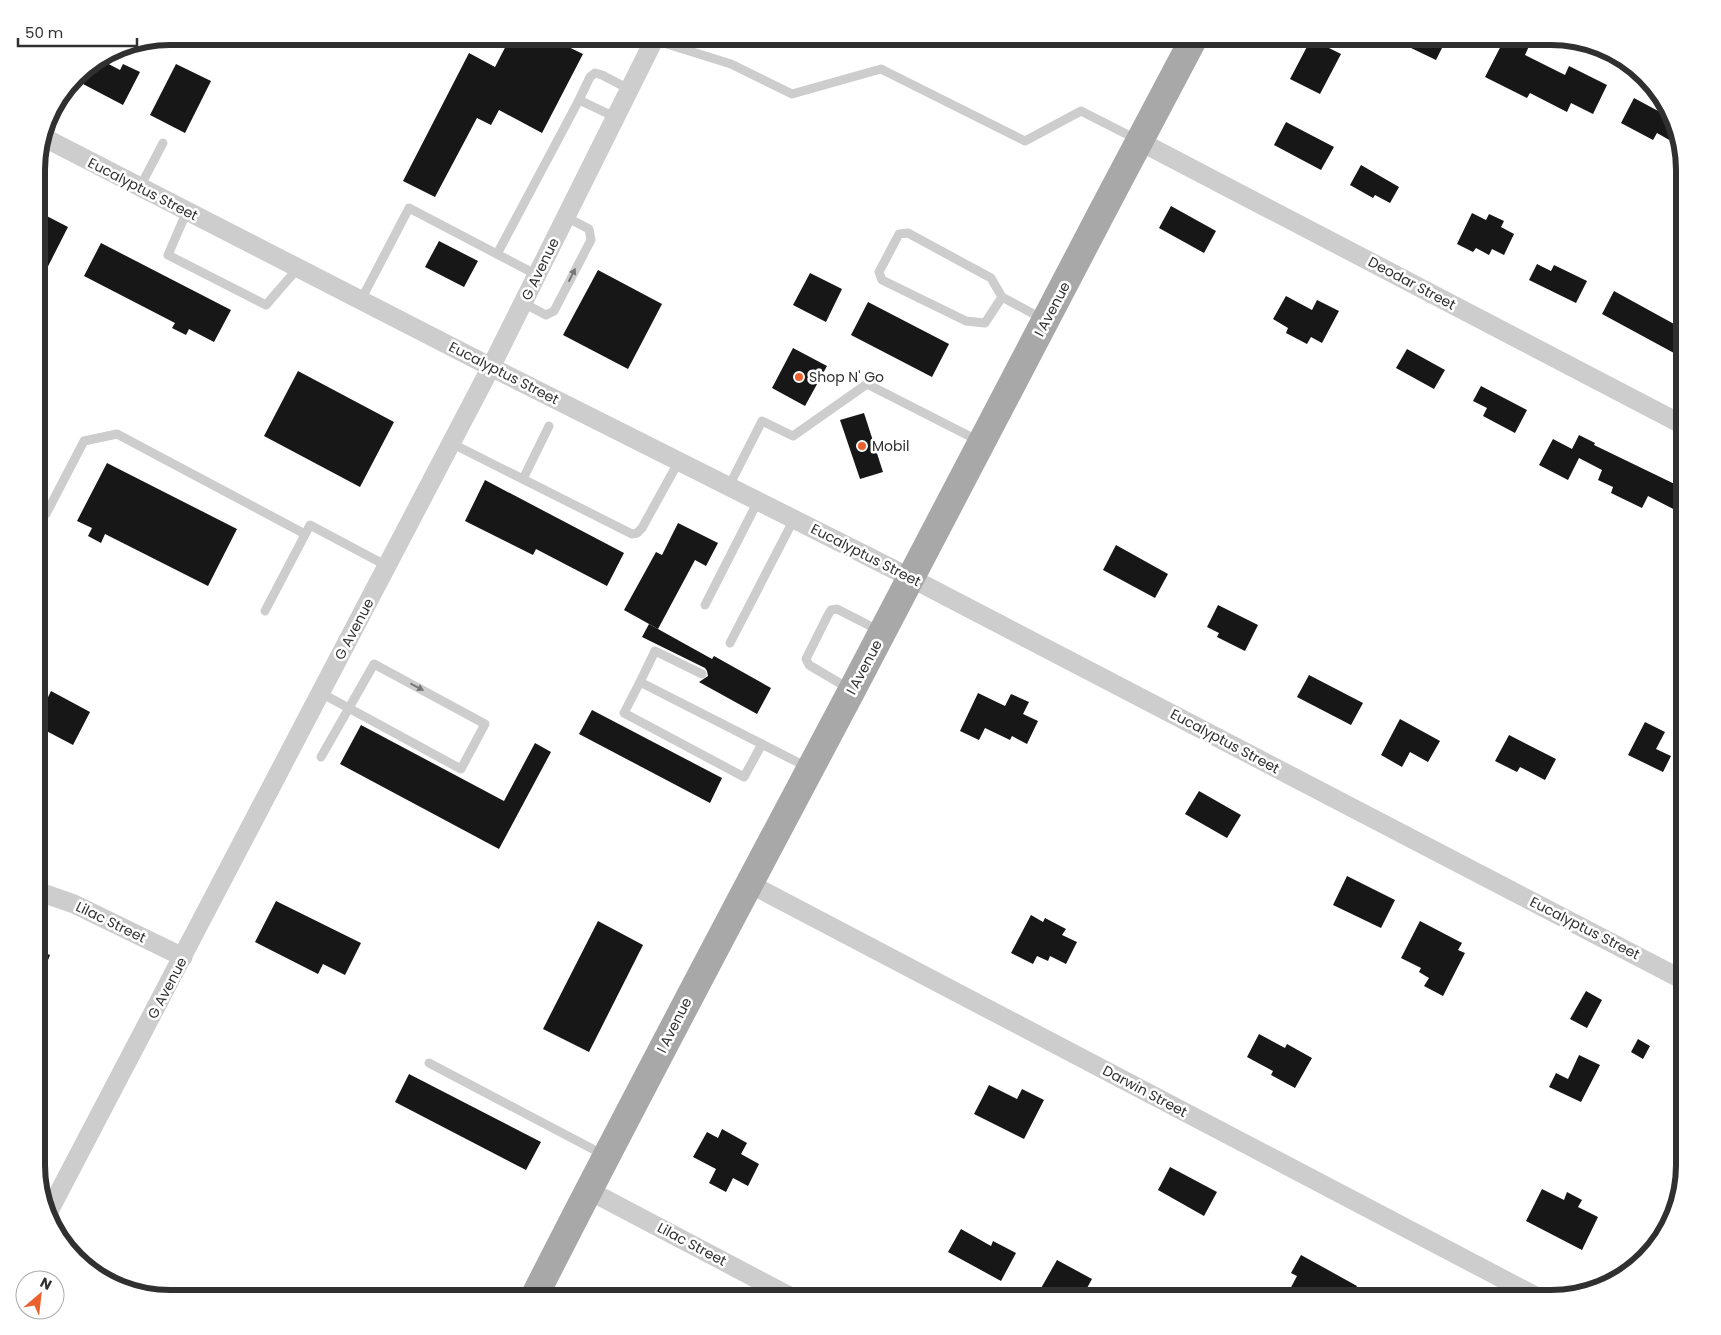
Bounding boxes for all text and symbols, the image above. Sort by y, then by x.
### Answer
scale bar [18,15,136,47]
text: 50 m [25,22,63,43]
street label: Eucalyptus Street [85,153,201,225]
street label: G Avenue [516,234,564,304]
street label: Deodar Street [1365,252,1459,314]
one-way arrow [568,268,576,282]
street label: I Avenue [1029,278,1075,340]
street label: Eucalyptus Street [446,337,562,409]
place label: Shop N' Go [809,367,884,387]
marker: Shop N' Go [793,371,805,383]
place label: Mobil [872,436,909,456]
marker: Mobil [856,440,868,452]
street label: Eucalyptus Street [808,519,924,591]
street label: G Avenue [329,594,379,663]
street label: I Avenue [841,636,887,698]
one-way arrow [410,683,424,691]
street label: Eucalyptus Street [1167,704,1283,778]
street label: Eucalyptus Street [1527,892,1643,964]
street label: Lilac Street [73,896,149,948]
street label: G Avenue [142,953,192,1022]
street label: I Avenue [652,994,697,1056]
street label: Darwin Street [1099,1060,1191,1122]
street label: Lilac Street [654,1217,730,1271]
north arrow [15,1270,65,1320]
text: N [37,1272,55,1295]

